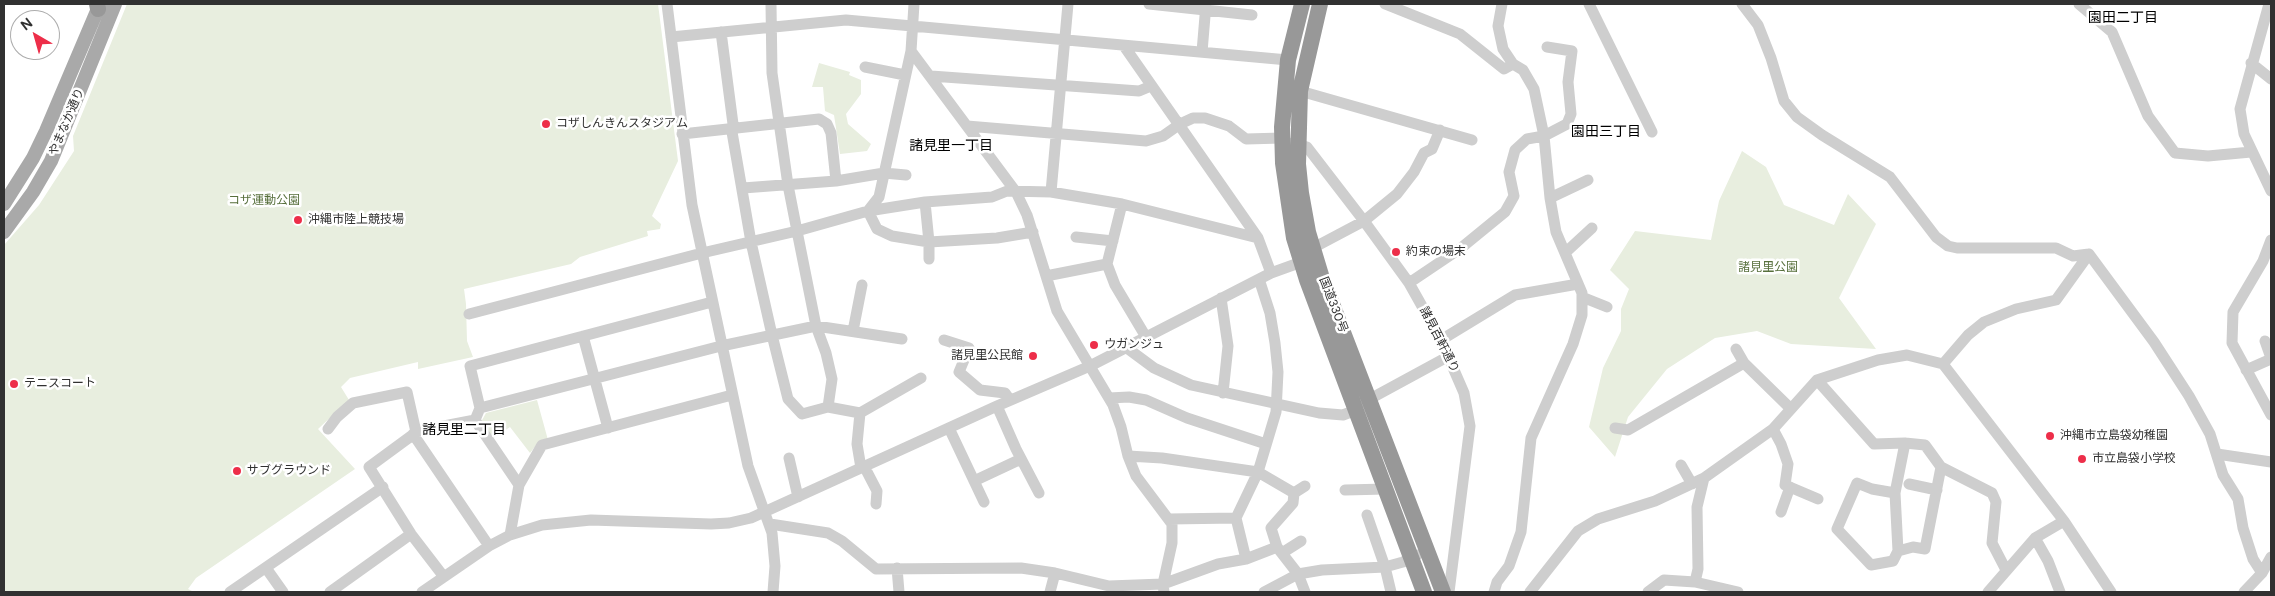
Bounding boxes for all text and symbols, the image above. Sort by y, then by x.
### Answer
north arrow [10,10,60,60]
district label: 園田二丁目 [2088,10,2158,26]
text: N [17,14,36,34]
street label: やまなか通り [46,86,88,158]
place label: コザしんきんスタジアム [556,117,688,131]
marker: コザしんきんスタジアム [540,118,552,130]
district label: 園田三丁目 [1571,124,1641,140]
district label: 諸見里一丁目 [909,138,993,154]
park label: コザ運動公園 [228,194,300,208]
place label: 沖縄市陸上競技場 [308,213,404,227]
marker: 沖縄市陸上競技場 [292,214,304,226]
place label: 約束の場末 [1406,245,1466,259]
marker: 約束の場末 [1390,246,1402,258]
park label: 諸見里公園 [1738,261,1798,275]
street label: 国道330号 [1316,275,1350,335]
street label: 諸見百軒通り [1416,305,1462,375]
place label: ウガンジュ [1104,338,1164,352]
marker: ウガンジュ [1088,339,1100,351]
place label: 諸見里公民館 [951,349,1023,363]
marker: 諸見里公民館 [1027,350,1039,362]
place label: テニスコート [24,377,96,391]
marker: テニスコート [8,378,20,390]
district label: 諸見里二丁目 [422,422,506,438]
place label: 沖縄市立島袋幼稚園 [2060,429,2168,443]
marker: 沖縄市立島袋幼稚園 [2044,430,2056,442]
place label: 市立島袋小学校 [2092,452,2176,466]
marker: 市立島袋小学校 [2076,453,2088,465]
place label: サブグラウンド [247,464,331,478]
marker: サブグラウンド [231,465,243,477]

